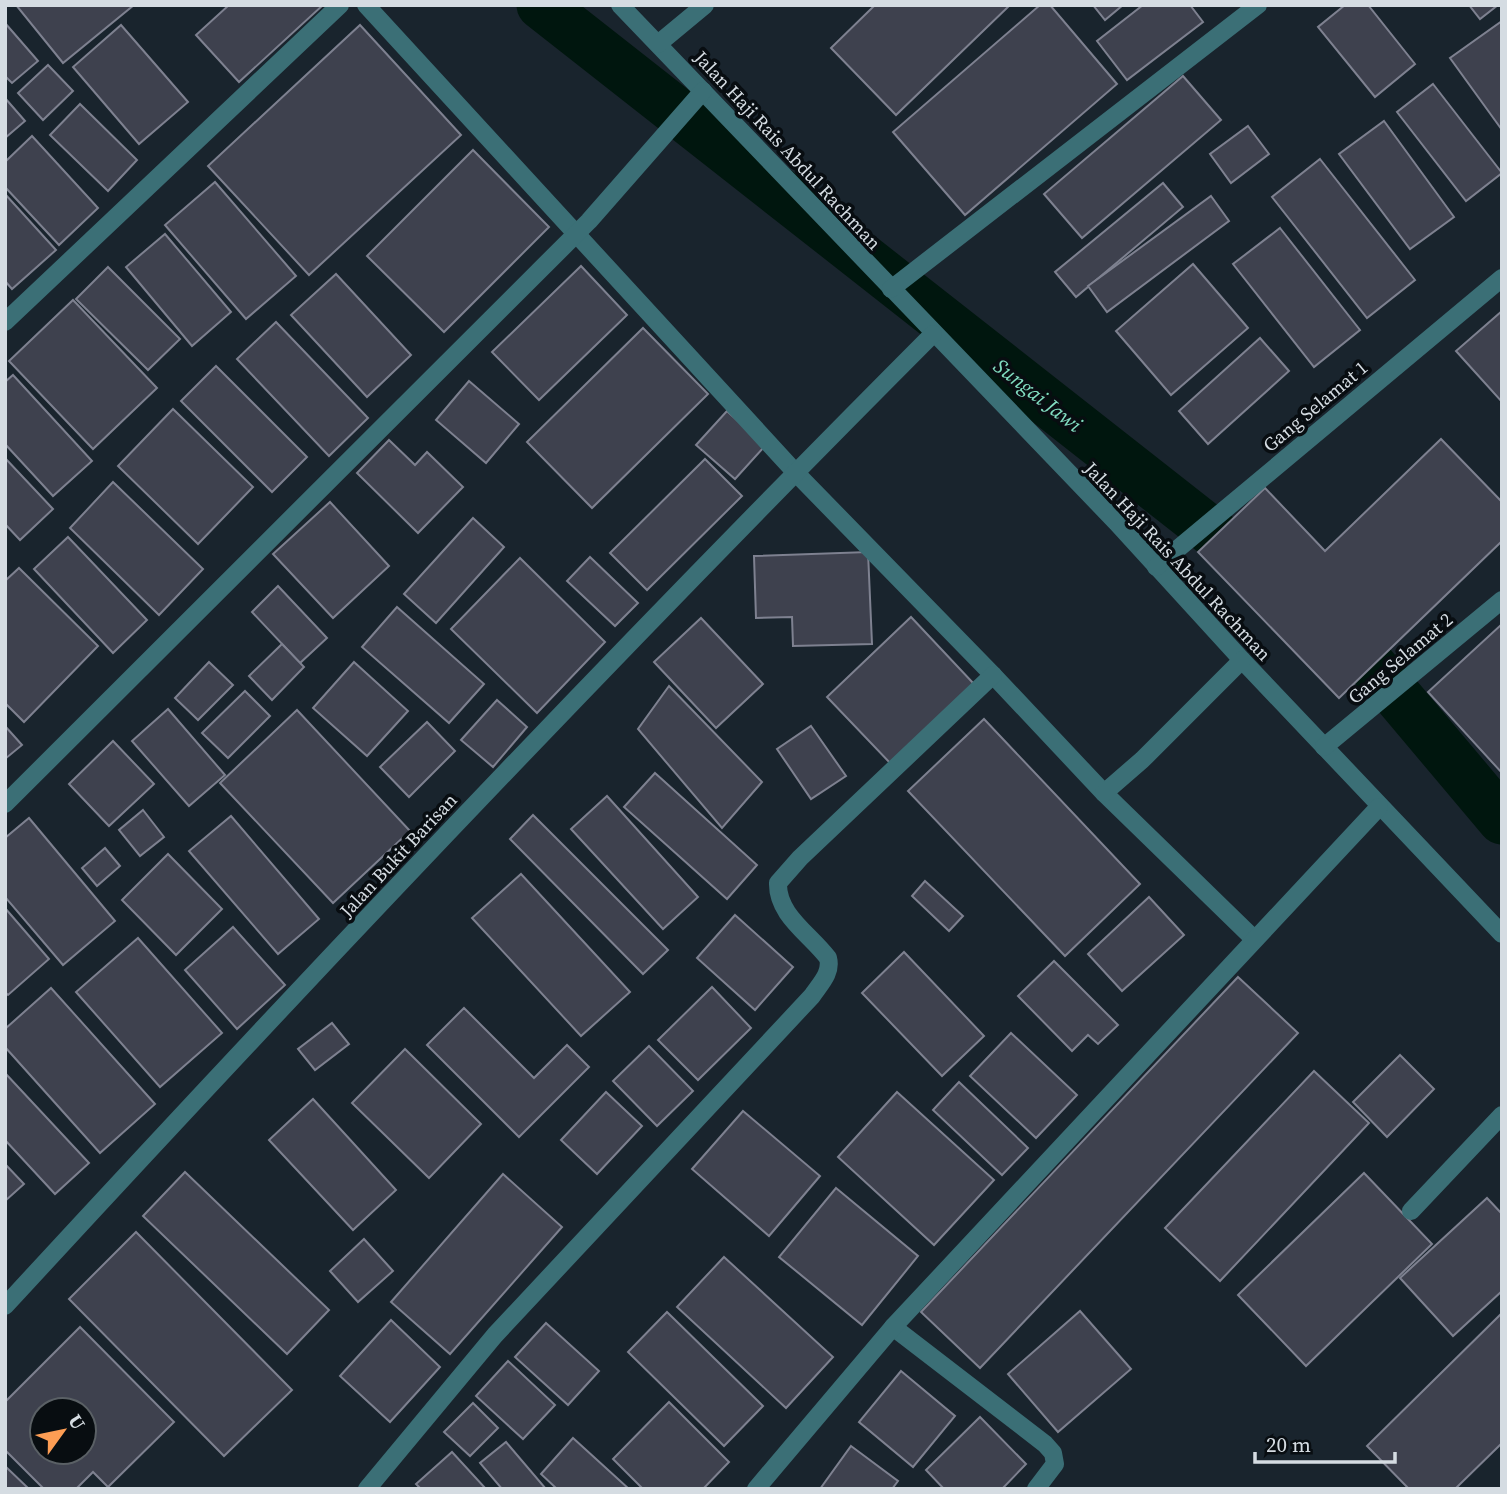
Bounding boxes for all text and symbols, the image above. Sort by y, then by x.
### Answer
street label: Jalan Haji Rais Abdul Rachman [688,44,887,255]
water label: Sungai Jawi [988,351,1089,439]
street label: Gang Selamat 1 [1257,354,1373,458]
street label: Jalan Haji Rais Abdul Rachman [1078,455,1277,666]
street label: Gang Selamat 2 [1342,606,1458,710]
street label: Jalan Bukit Barisan [333,787,462,924]
north arrow [28,1396,98,1466]
text: U [63,1409,92,1435]
scale bar [1255,1420,1395,1464]
text: 20 m [1266,1430,1311,1459]

